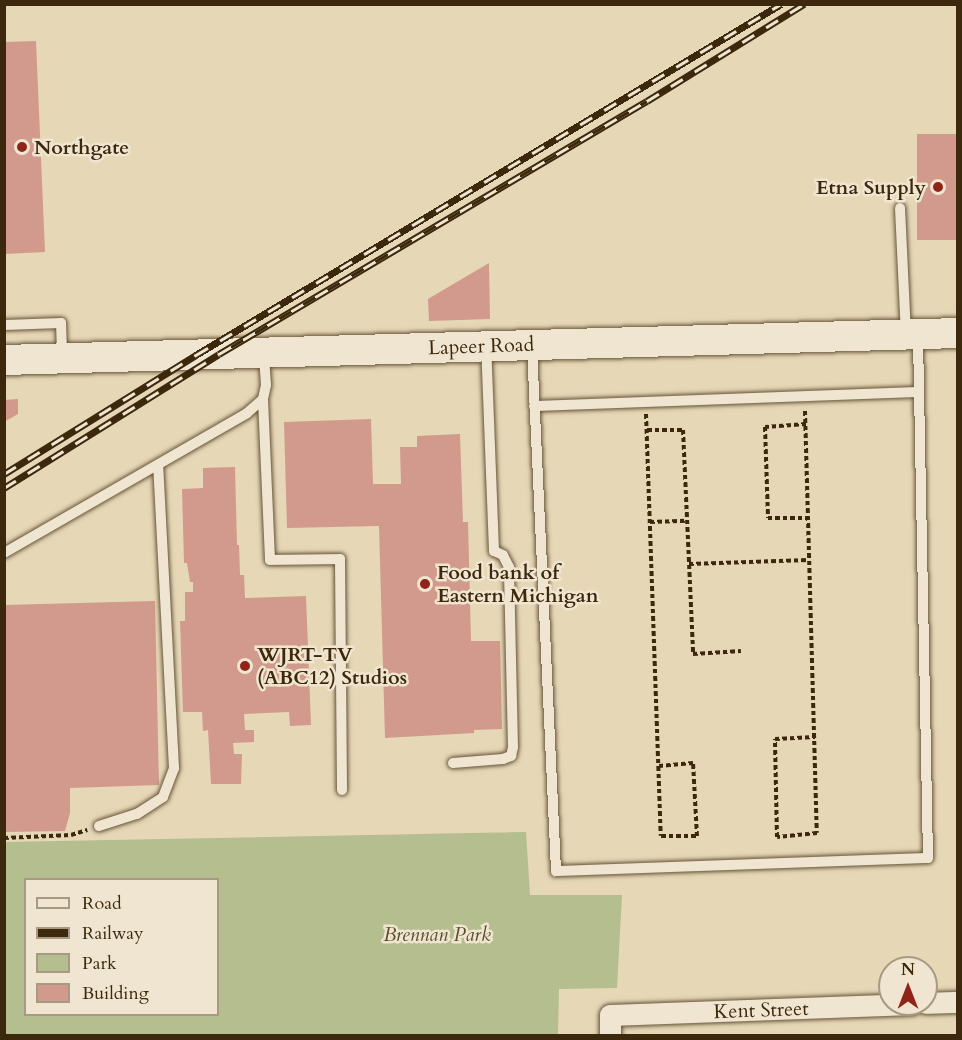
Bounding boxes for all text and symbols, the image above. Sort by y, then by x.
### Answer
place label: Northgate [34,135,129,159]
marker: Northgate [15,140,29,154]
place label: Etna Supply [816,175,926,199]
marker: Etna Supply [931,180,945,194]
street label: Lapeer Road [428,332,534,360]
place label: Food bank of Eastern Michigan [437,560,599,607]
marker: Food bank of Eastern Michigan [418,577,432,591]
place label: WJRT-TV (ABC12) Studios [257,642,407,689]
marker: WJRT-TV (ABC12) Studios [238,659,252,673]
legend [24,878,219,1016]
text: Road [82,891,122,916]
text: Railway [82,921,144,946]
park label: Brennan Park [383,922,491,946]
text: Park [82,951,117,976]
north arrow [878,956,938,1016]
text: N [901,959,915,981]
text: Building [82,981,149,1006]
street label: Kent Street [713,996,809,1024]

